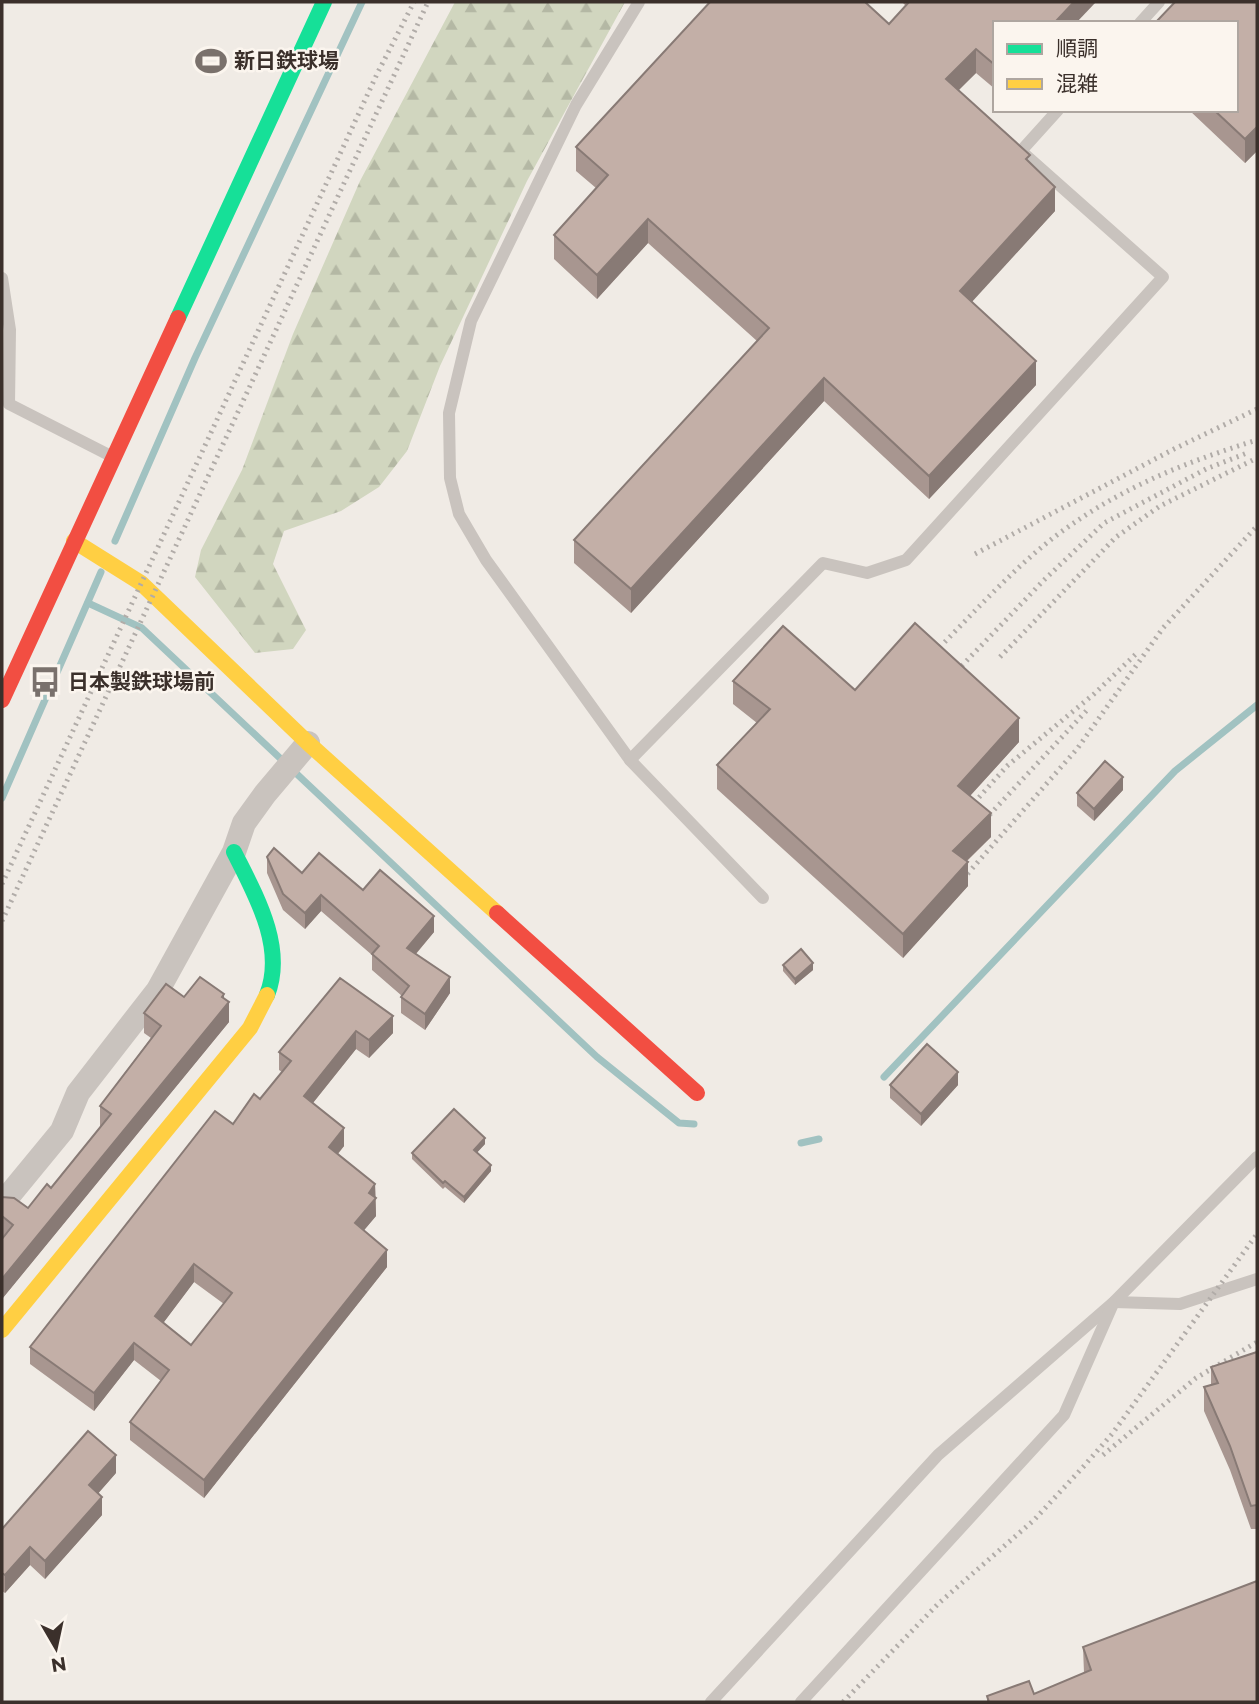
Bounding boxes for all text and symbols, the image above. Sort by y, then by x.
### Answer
legend [993,21,1238,112]
text: 順調 [1056,36,1098,61]
sports icon: 新日鉄球場 [194,44,228,78]
place label: 新日鉄球場 [234,48,339,73]
text: 混雑 [1056,71,1098,96]
bus stop icon: 日本製鉄球場前 [28,665,62,699]
place label: 日本製鉄球場前 [68,669,215,694]
north arrow [21,1613,91,1683]
text: N [49,1652,68,1677]

